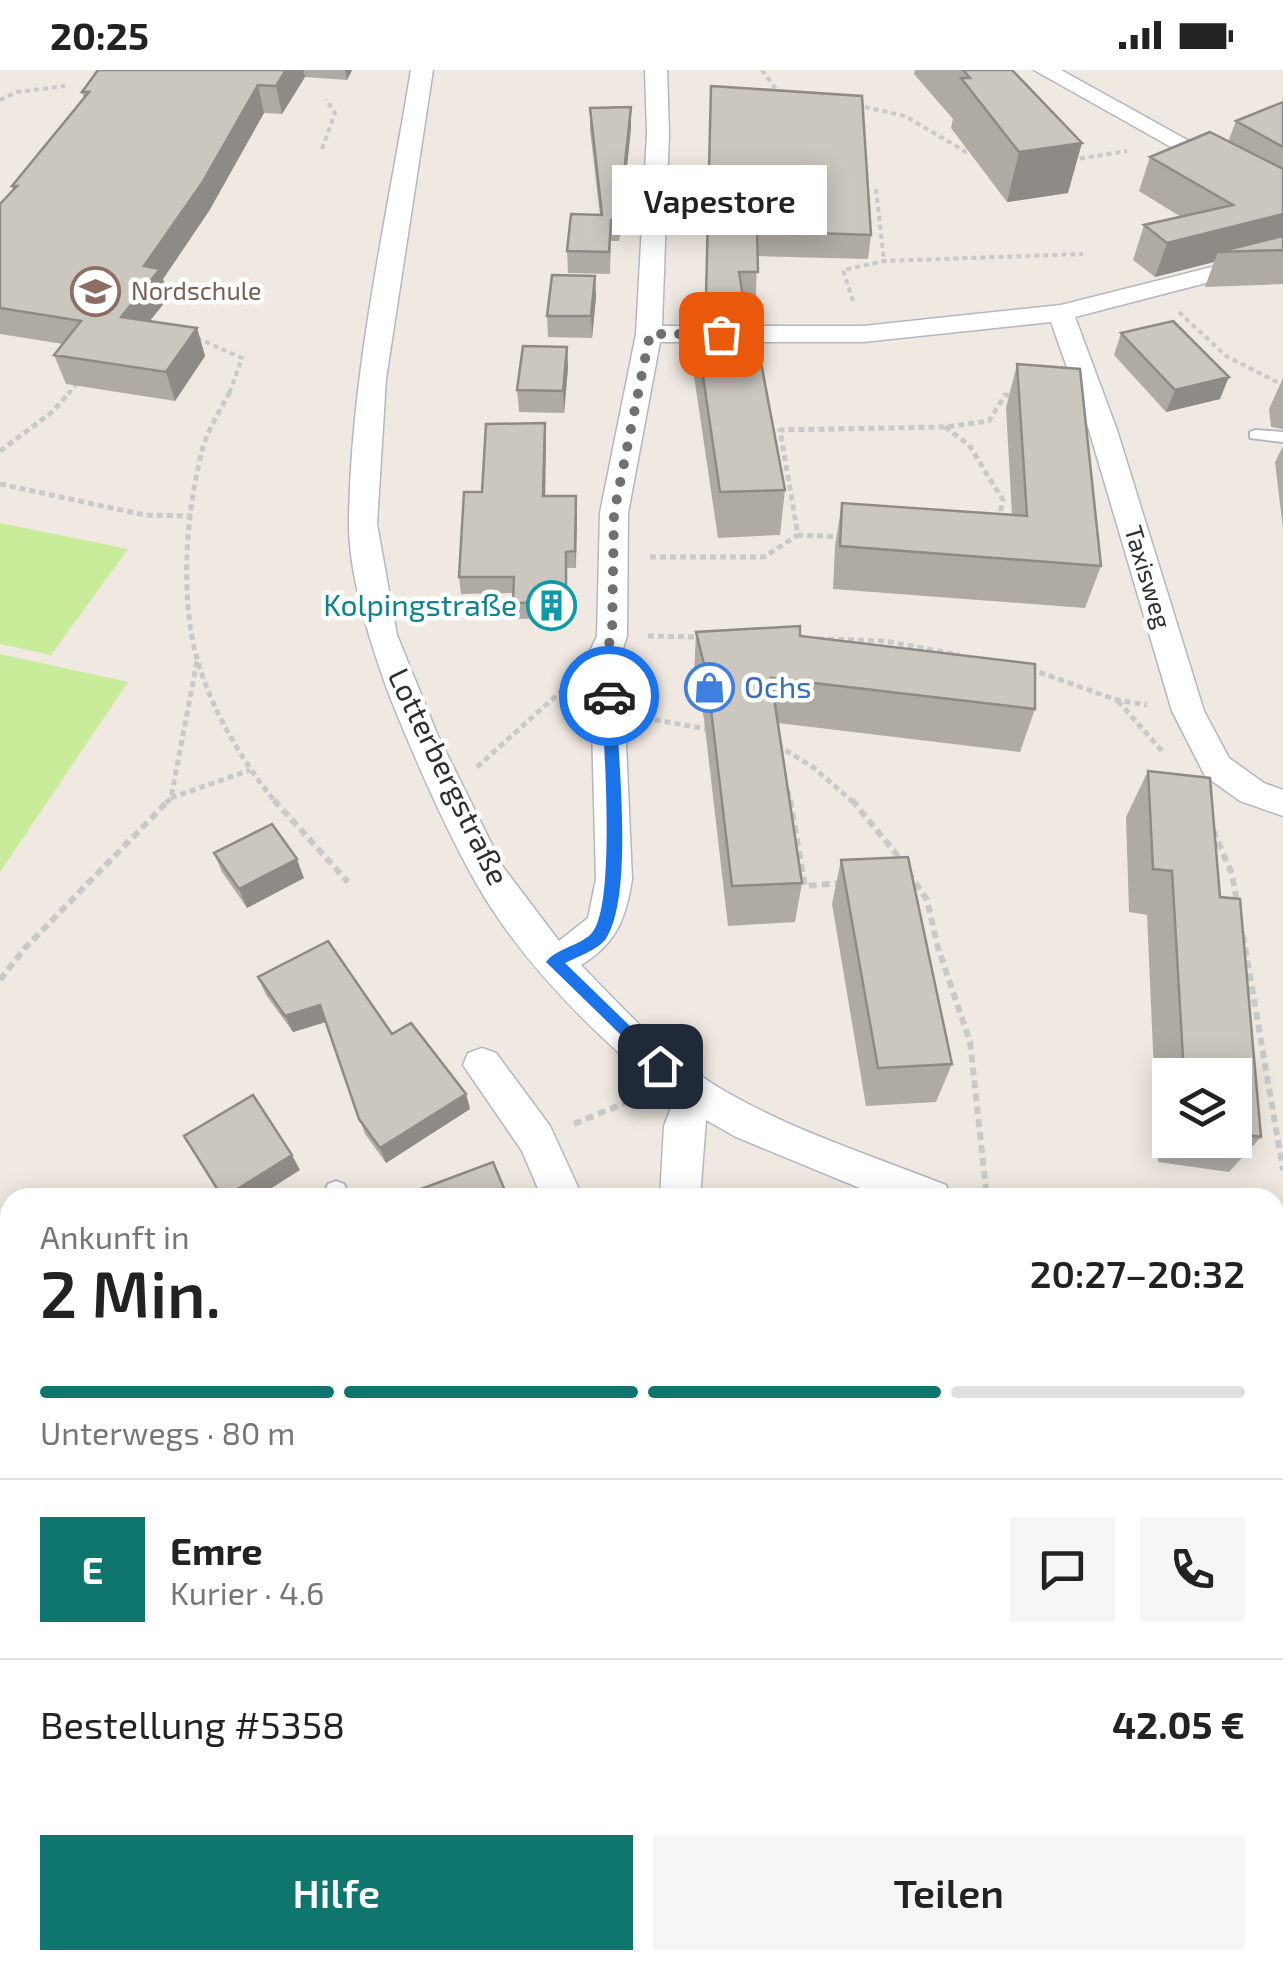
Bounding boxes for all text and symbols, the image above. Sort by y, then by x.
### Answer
text: 20:25 [50,12,149,58]
callout: Vapestore [614,164,828,234]
text: Vapestore [643,181,796,219]
school or university icon: Nordschule [70,265,122,317]
place label: Nordschule [131,275,261,305]
pin [679,292,764,377]
icon: bag [694,307,749,362]
street label: Taxisweg [1119,522,1179,632]
building icon: Kolpingstraße [526,580,578,632]
place label: Kolpingstraße [323,586,517,622]
courier [559,646,659,746]
street label: Lotterbergstraße [382,662,518,890]
shop icon: Ochs [683,662,735,714]
place label: Ochs [744,668,811,704]
icon: car [582,669,637,724]
pin [618,1024,703,1109]
icon: home [633,1039,688,1094]
map controls [1152,1058,1252,1158]
button: layers [1152,1058,1252,1158]
text: Ankunft in [40,1217,190,1255]
text: 20:27–20:32 [1030,1250,1245,1296]
text: 2 Min. [40,1253,221,1331]
text: Unterwegs · 80 m [40,1413,295,1451]
button: chat [1010,1517,1115,1622]
button: phone [1140,1517,1245,1622]
text: Emre [170,1527,263,1573]
text: E [82,1546,103,1592]
text: Kurier · 4.6 [170,1573,324,1611]
text: Bestellung #5358 [40,1701,345,1747]
text: 42.05 € [1112,1701,1245,1747]
button: Hilfe [40,1835,633,1950]
button: Teilen [653,1835,1245,1950]

